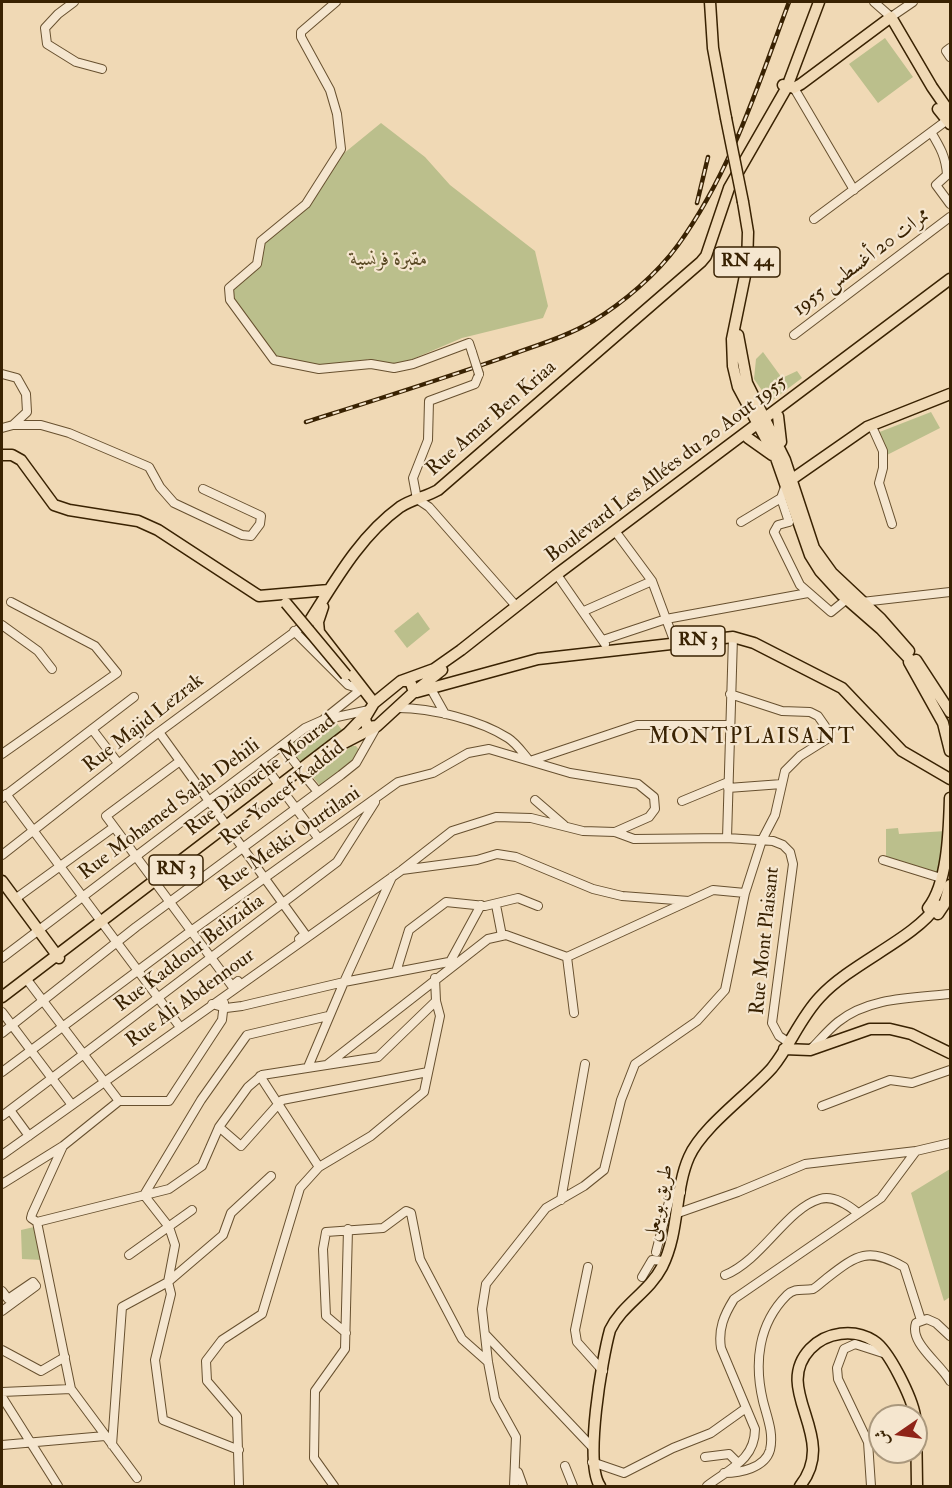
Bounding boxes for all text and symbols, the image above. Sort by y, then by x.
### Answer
street label: ممرات 20 أغسطس 1955 [789,204,935,322]
road number: RN 44 [714,247,780,277]
park label: مقبرة فرنسية [350,249,428,273]
street label: Rue Amar Ben Kriaa [422,356,562,482]
street label: Boulevard Les Allées du 20 Aout 1955 [541,371,793,569]
road number: RN 3 [671,626,725,656]
street label: Rue Majid Lezrak [79,670,209,778]
street label: Rue Didouche Mourad [181,710,341,842]
district label: MONTPLAISANT [648,725,856,751]
street label: Rue Mohamed Salah Dehili [75,734,265,886]
street label: Rue Youcef Kaddid [216,737,350,851]
street label: Rue Mekki Ourtilani [214,782,366,898]
road number: RN 3 [149,855,203,885]
street label: Rue Mont Plaisant [746,866,786,1016]
street label: Rue Kaddour Belizidia [111,890,269,1018]
street label: Rue Ali Abdennour [122,944,260,1054]
street label: طريق بويعلى [640,1162,680,1244]
north arrow [868,1404,928,1464]
text: ش [871,1428,894,1448]

